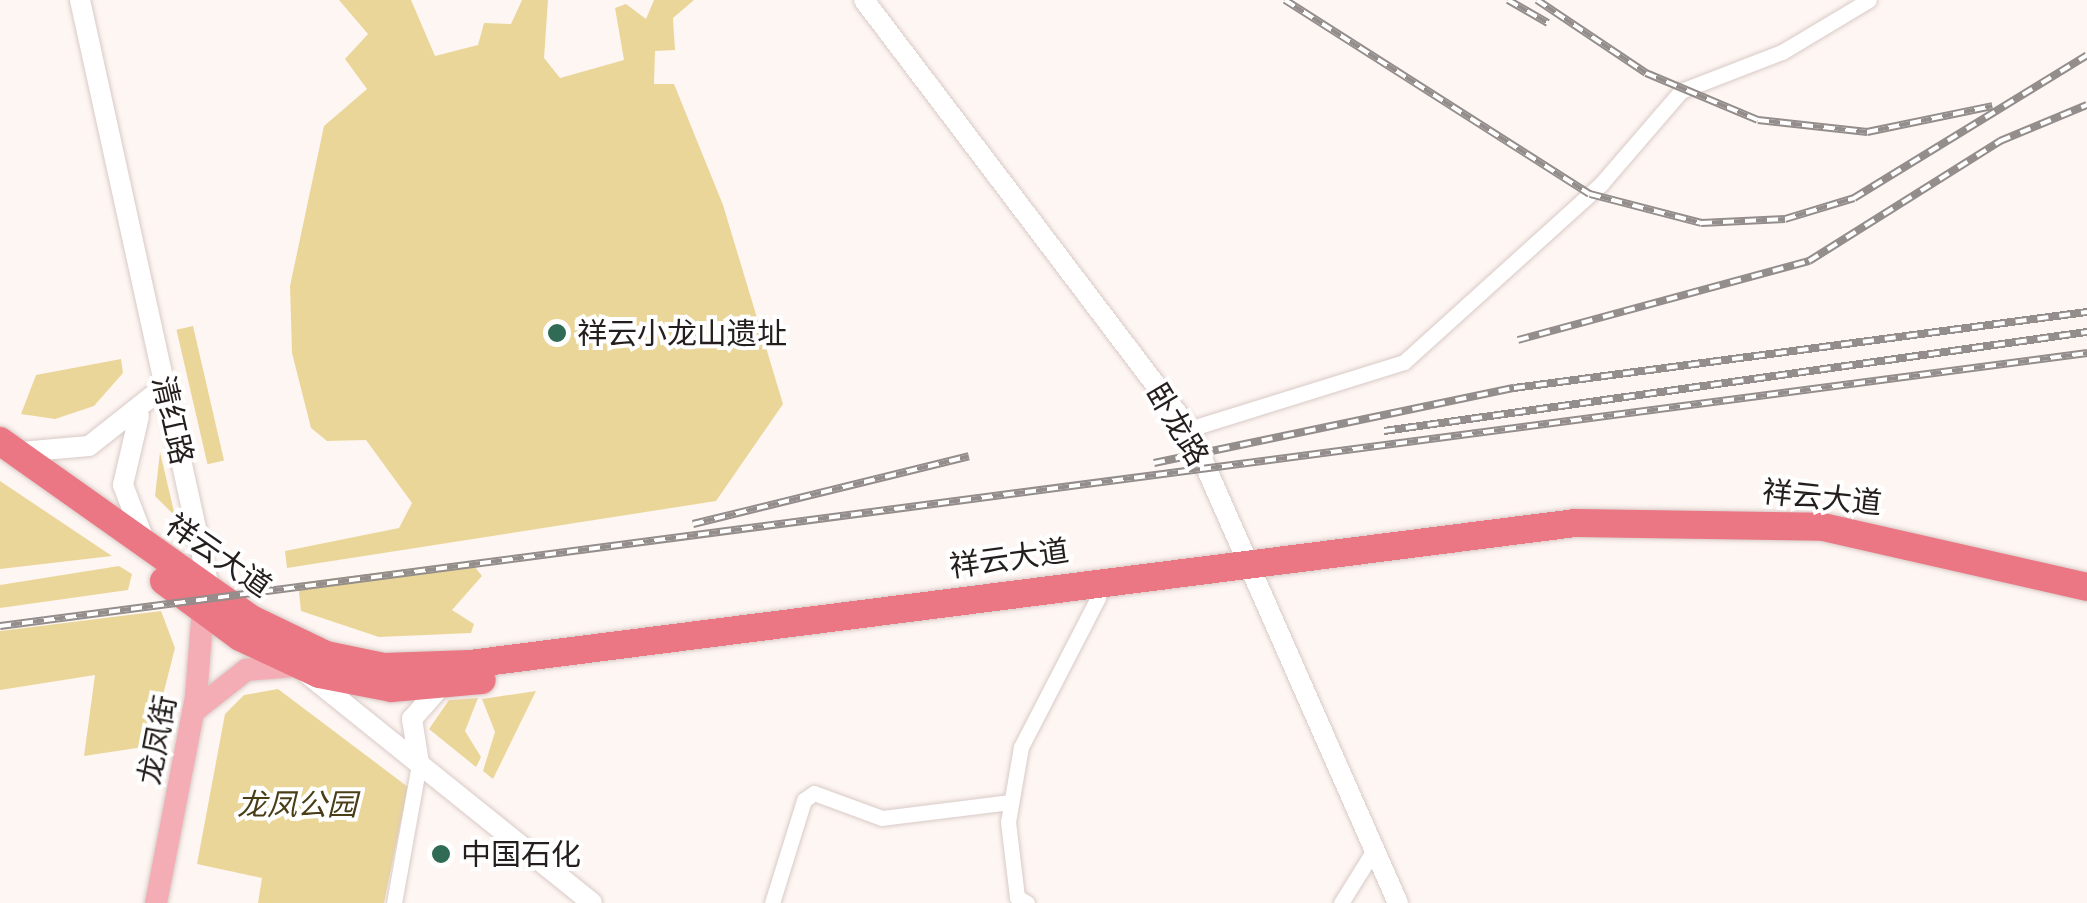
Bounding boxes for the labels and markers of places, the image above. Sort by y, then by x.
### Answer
place label: 祥云小龙山遗址 [577,315,787,351]
marker: 祥云小龙山遗址 [546,322,568,344]
place label: 中国石化 [461,836,581,872]
marker: 中国石化 [430,843,452,865]

